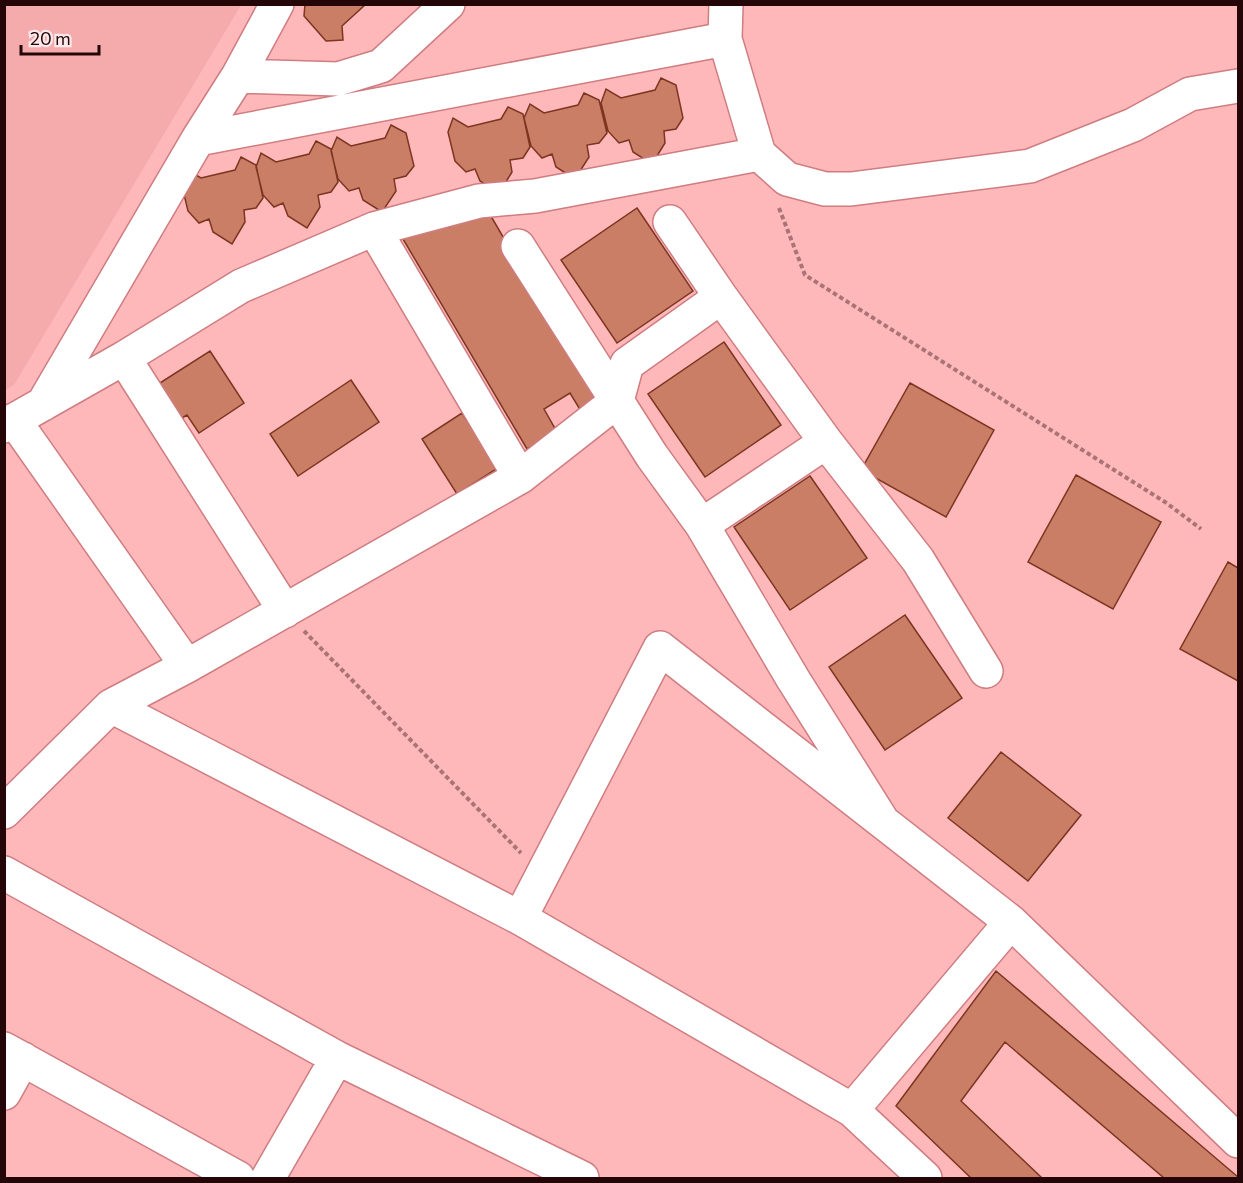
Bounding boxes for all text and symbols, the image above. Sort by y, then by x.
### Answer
scale bar [21,18,99,56]
text: 20 m [30,27,71,49]

